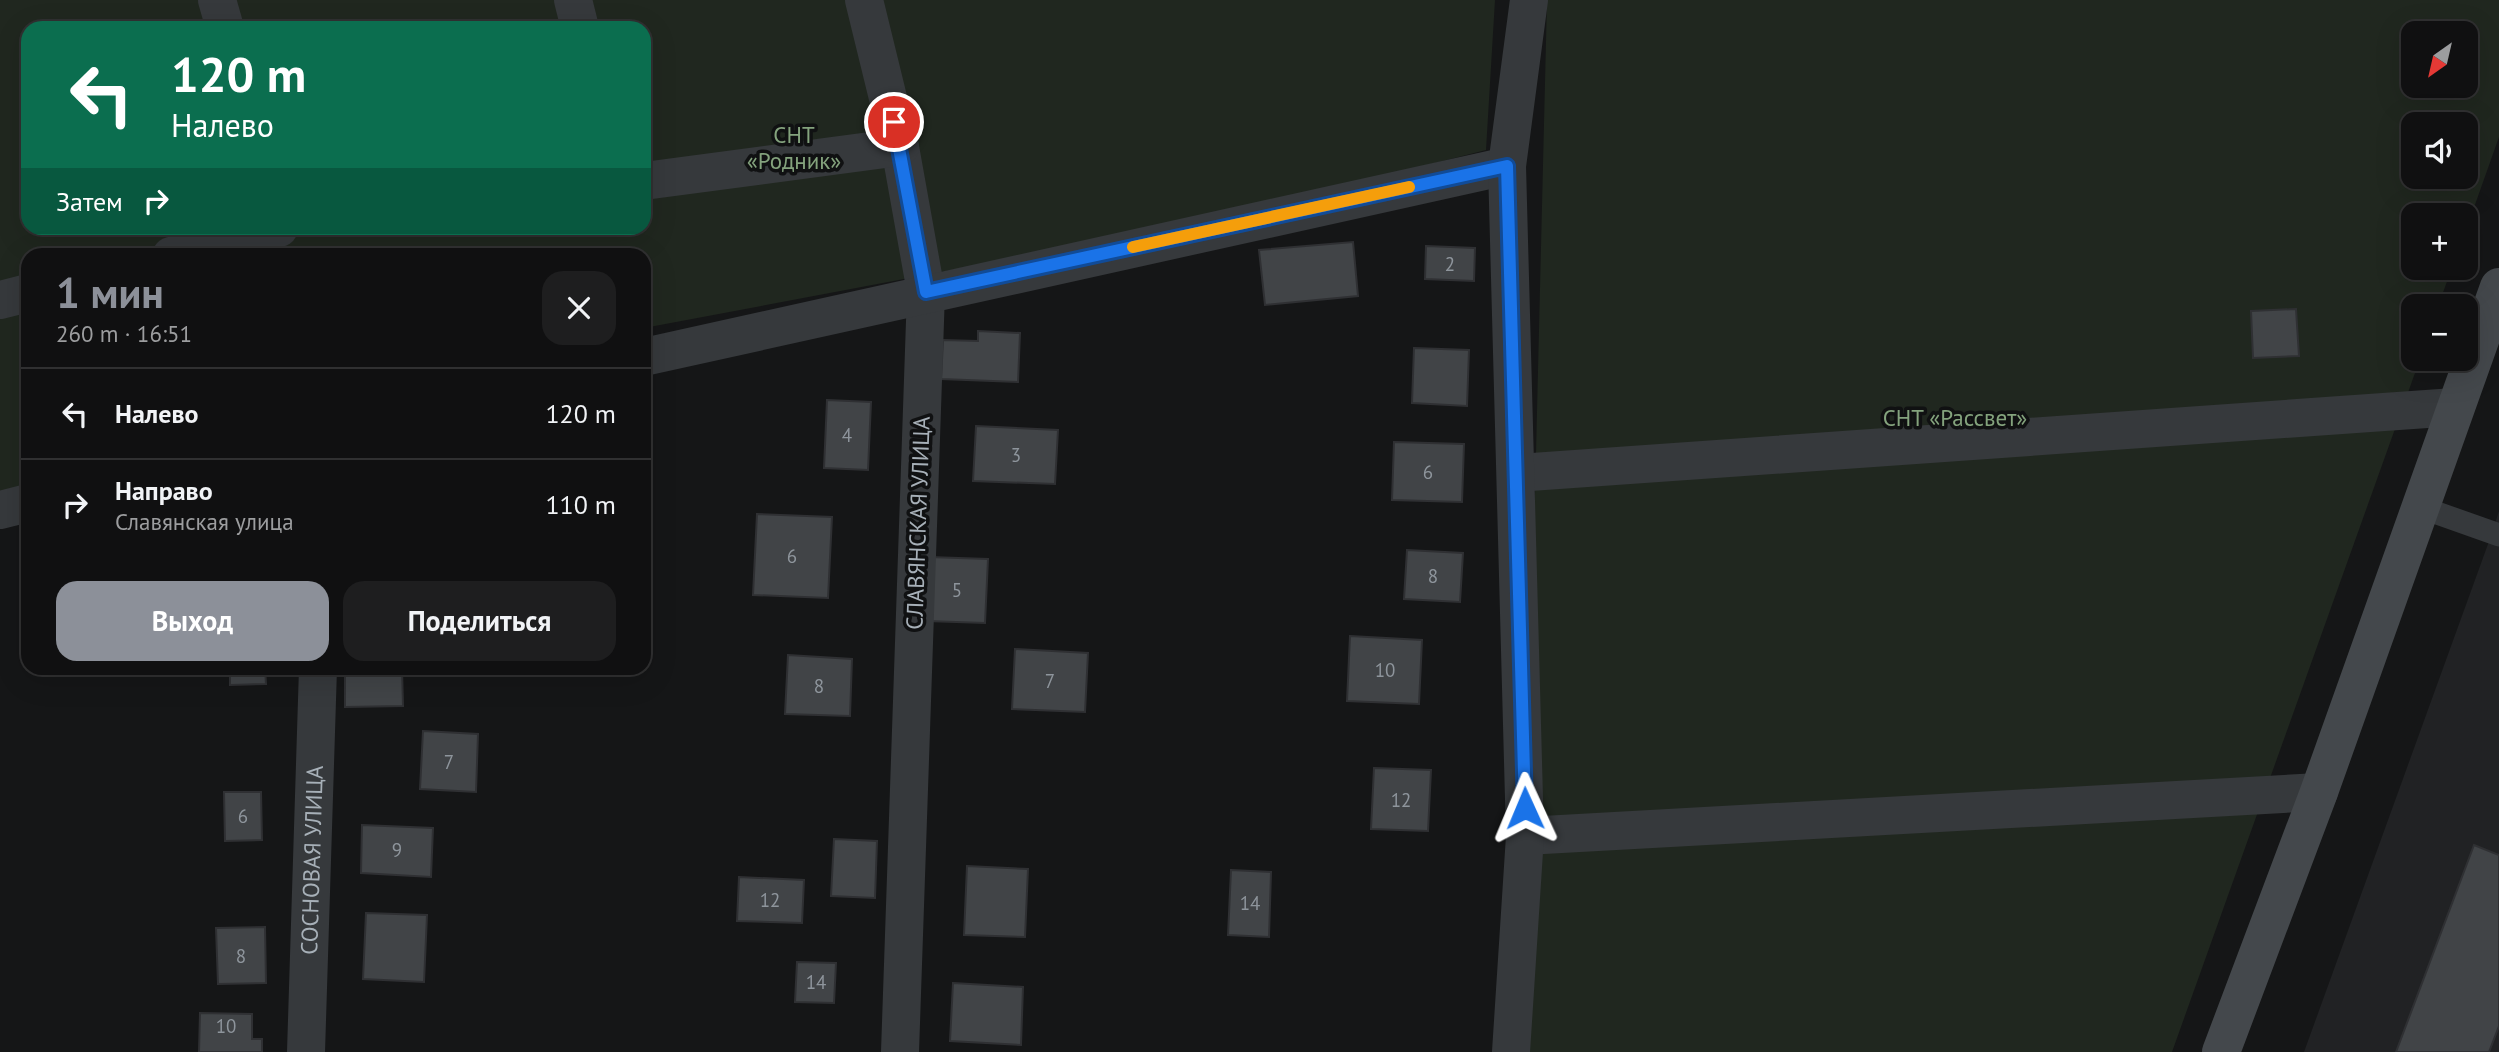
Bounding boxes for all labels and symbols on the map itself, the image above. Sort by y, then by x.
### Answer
north arrow [2401,21,2478,98]
pin [864,92,924,152]
park label: СНТ «Родник» [747,120,841,175]
house number: 2 [1445,252,1455,276]
park label: СНТ «Рассвет» [1883,403,2027,432]
street label: СЛАВЯНСКАЯ УЛИЦА [899,415,936,630]
house number: 4 [842,423,852,447]
house number: 3 [1011,443,1021,467]
house number: 6 [1423,460,1433,484]
house number: 6 [787,544,797,568]
house number: 8 [1428,564,1438,588]
house number: 5 [952,578,962,602]
house number: 10 [1375,658,1395,682]
house number: 7 [1045,669,1055,693]
house number: 8 [814,674,824,698]
house number: 7 [444,750,454,774]
street label: СОСНОВАЯ УЛИЦА [294,764,329,955]
position arrow [1488,771,1562,845]
house number: 12 [1391,788,1411,812]
house number: 6 [238,804,248,828]
house number: 9 [392,838,402,862]
house number: 12 [760,888,780,912]
house number: 14 [1240,891,1260,915]
house number: 8 [236,944,246,968]
house number: 14 [806,970,826,994]
house number: 10 [216,1014,236,1038]

